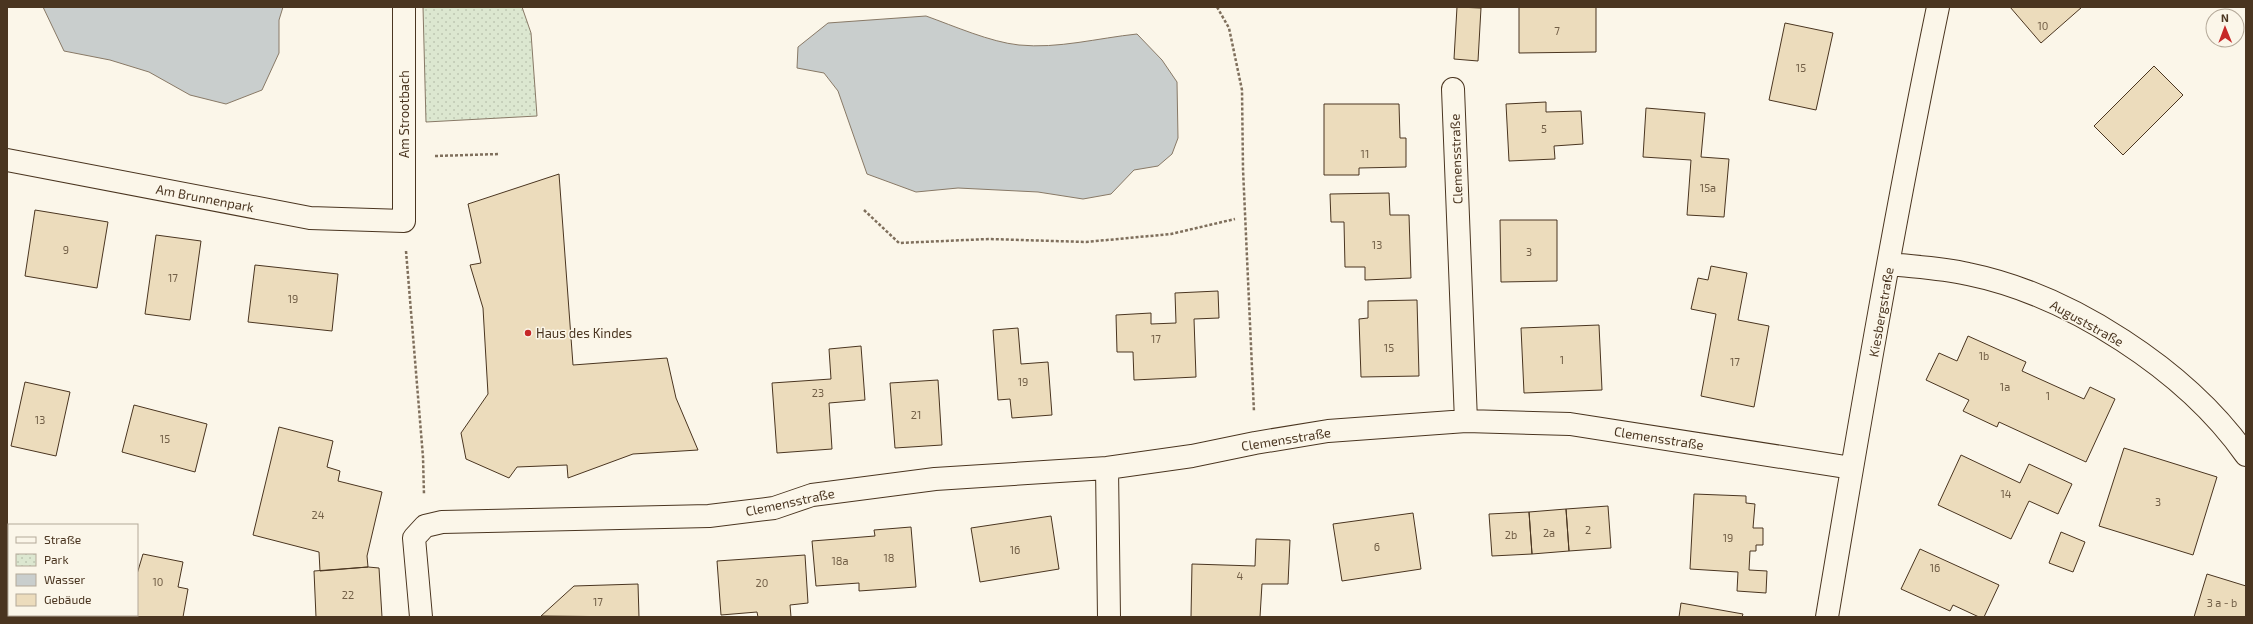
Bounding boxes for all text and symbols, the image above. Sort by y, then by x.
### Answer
north arrow [2205,8,2245,48]
text: N [2221,11,2229,24]
house number: 10 [2037,19,2049,32]
house number: 7 [1554,24,1560,37]
house number: 15 [1796,61,1806,74]
street label: Am Strootbach [396,70,412,158]
street label: Clemensstraße [1446,114,1466,204]
house number: 5 [1541,122,1547,135]
house number: 11 [1361,147,1369,160]
street label: Am Brunnenpark [155,181,256,215]
house number: 15a [1700,181,1716,194]
house number: 13 [1372,238,1382,251]
house number: 9 [63,243,69,256]
house number: 3 [1526,245,1532,258]
street label: Kiesbergstraße [1865,266,1897,358]
house number: 17 [168,271,178,284]
house number: 19 [288,292,298,305]
street label: Auguststraße [2048,296,2126,350]
place label: Haus des Kindes [536,325,632,341]
marker: Haus des Kindes [523,328,533,338]
house number: 17 [1151,332,1161,345]
house number: 15 [1384,341,1394,354]
house number: 1b [1979,349,1989,362]
house number: 1 [1560,353,1564,366]
house number: 17 [1730,355,1740,368]
house number: 19 [1018,375,1028,388]
house number: 1a [2000,380,2010,393]
house number: 23 [812,386,824,399]
house number: 1 [2046,389,2050,402]
house number: 21 [911,408,921,421]
house number: 13 [35,413,45,426]
street label: Clemensstraße [1613,423,1705,453]
street label: Clemensstraße [1240,424,1332,454]
house number: 15 [160,432,170,445]
street label: Clemensstraße [744,485,836,519]
house number: 14 [2000,487,2012,500]
house number: 3 [2155,495,2161,508]
house number: 24 [312,508,325,521]
house number: 2 [1585,523,1591,536]
legend [8,524,138,616]
house number: 2a [1543,526,1555,539]
house number: 2b [1505,528,1517,541]
house number: 19 [1723,531,1733,544]
text: Straße [44,532,81,546]
house number: 6 [1374,540,1380,553]
house number: 16 [1010,543,1020,556]
house number: 18 [883,551,895,564]
text: Park [44,552,69,566]
house number: 18a [831,554,849,567]
house number: 16 [1930,561,1940,574]
house number: 4 [1237,569,1244,582]
text: Wasser [44,572,85,586]
house number: 10 [152,575,164,588]
house number: 20 [756,576,768,589]
house number: 22 [342,588,354,601]
text: Gebäude [44,592,92,606]
house number: 17 [593,595,603,608]
house number: 3 a - b [2207,596,2237,609]

